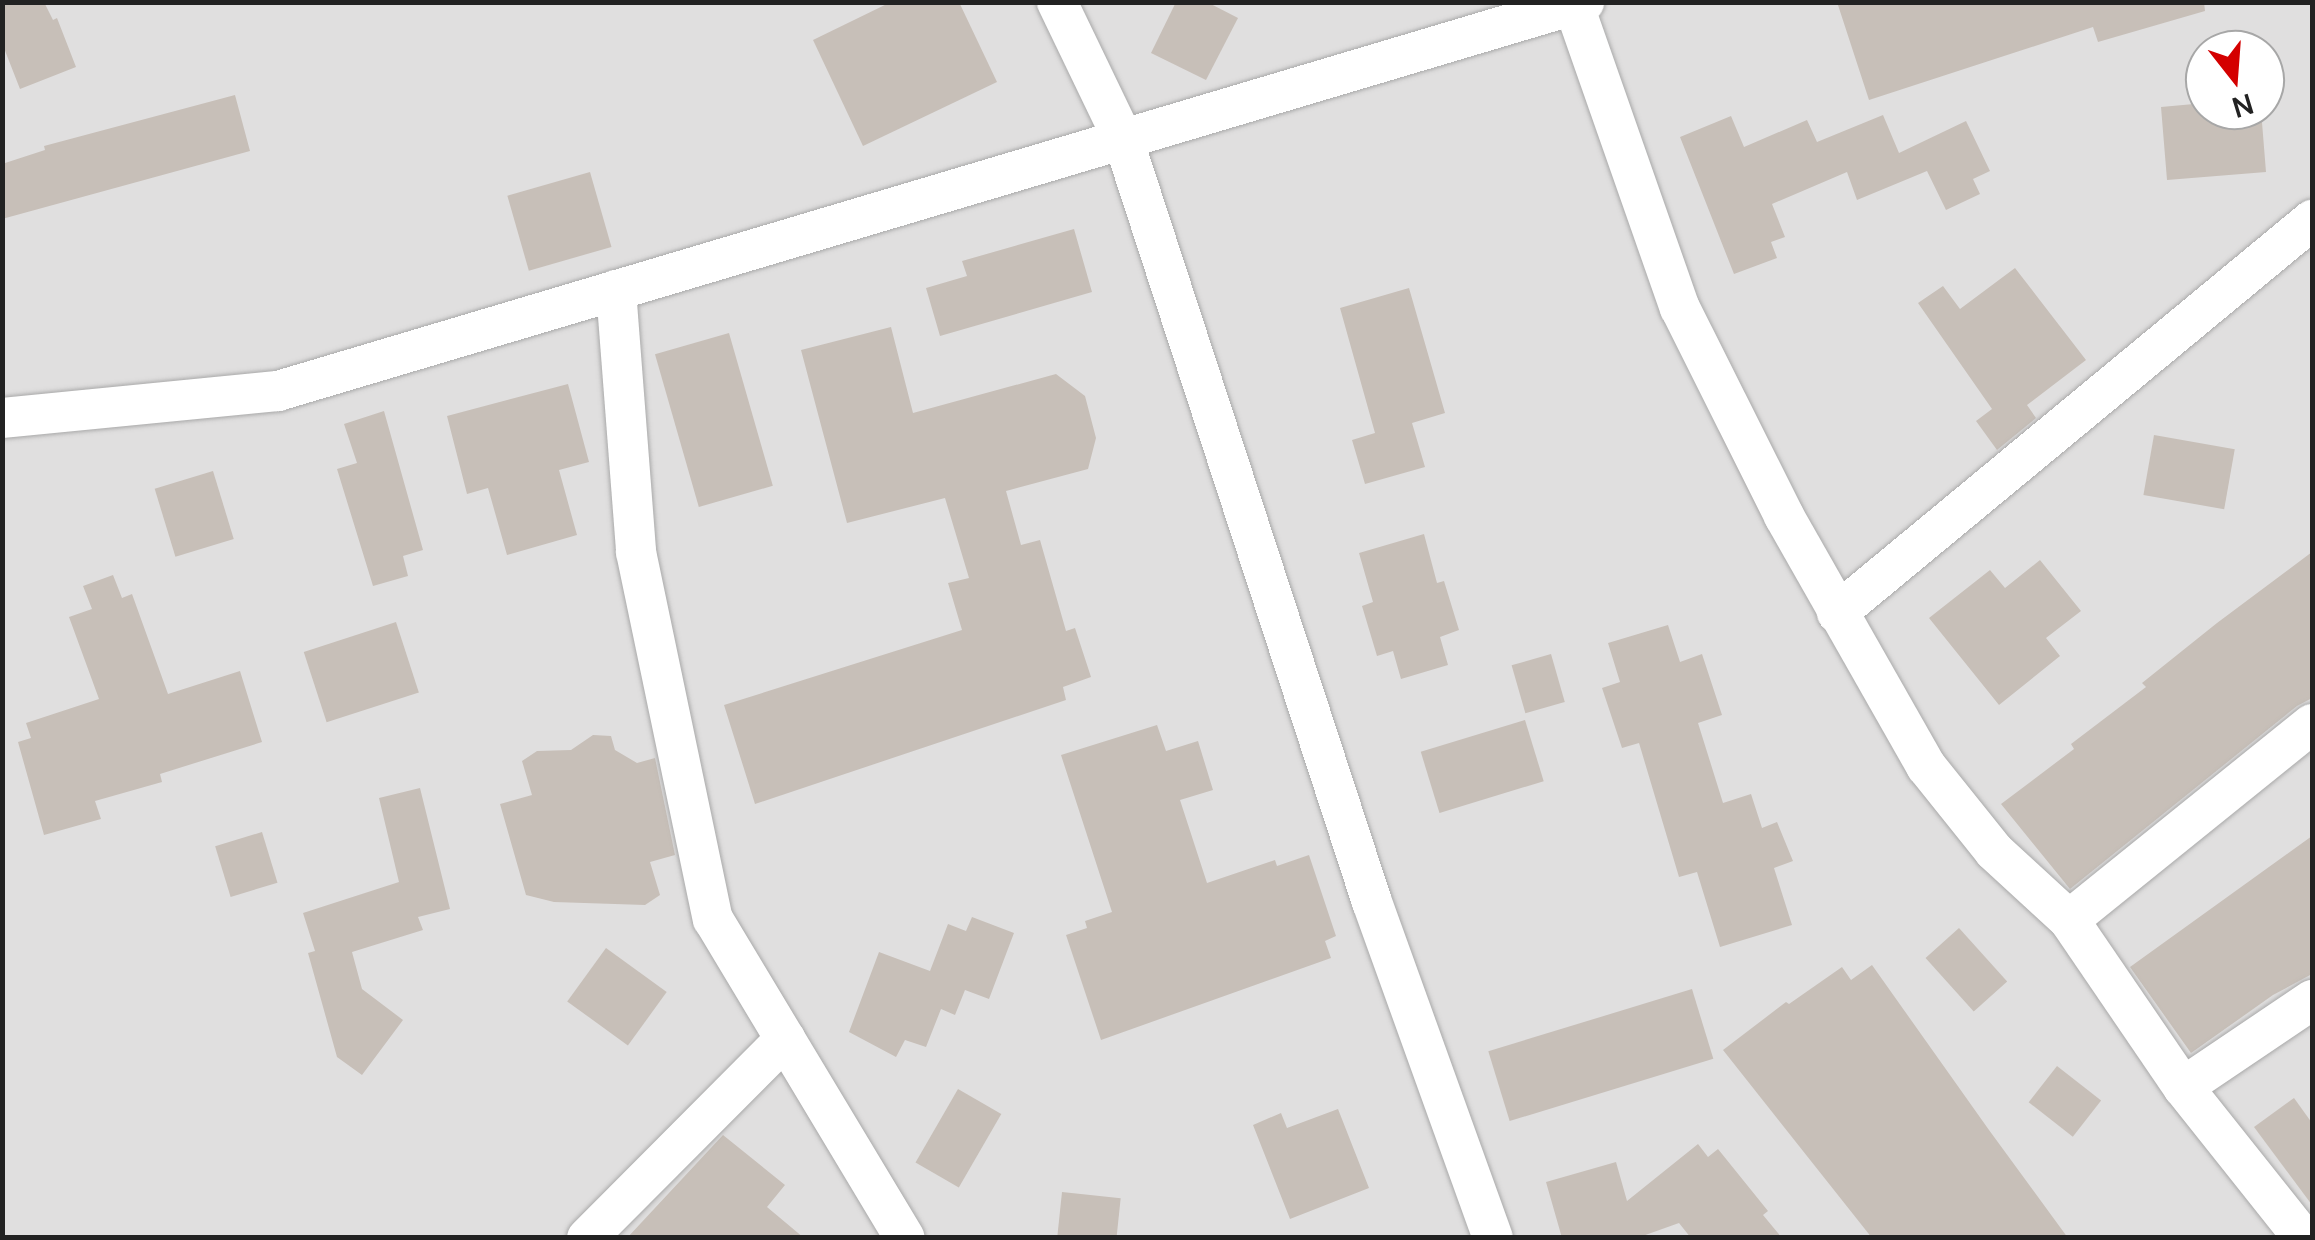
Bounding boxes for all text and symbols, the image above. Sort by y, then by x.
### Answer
north arrow [2185,30,2285,130]
text: N [2228,86,2258,128]

